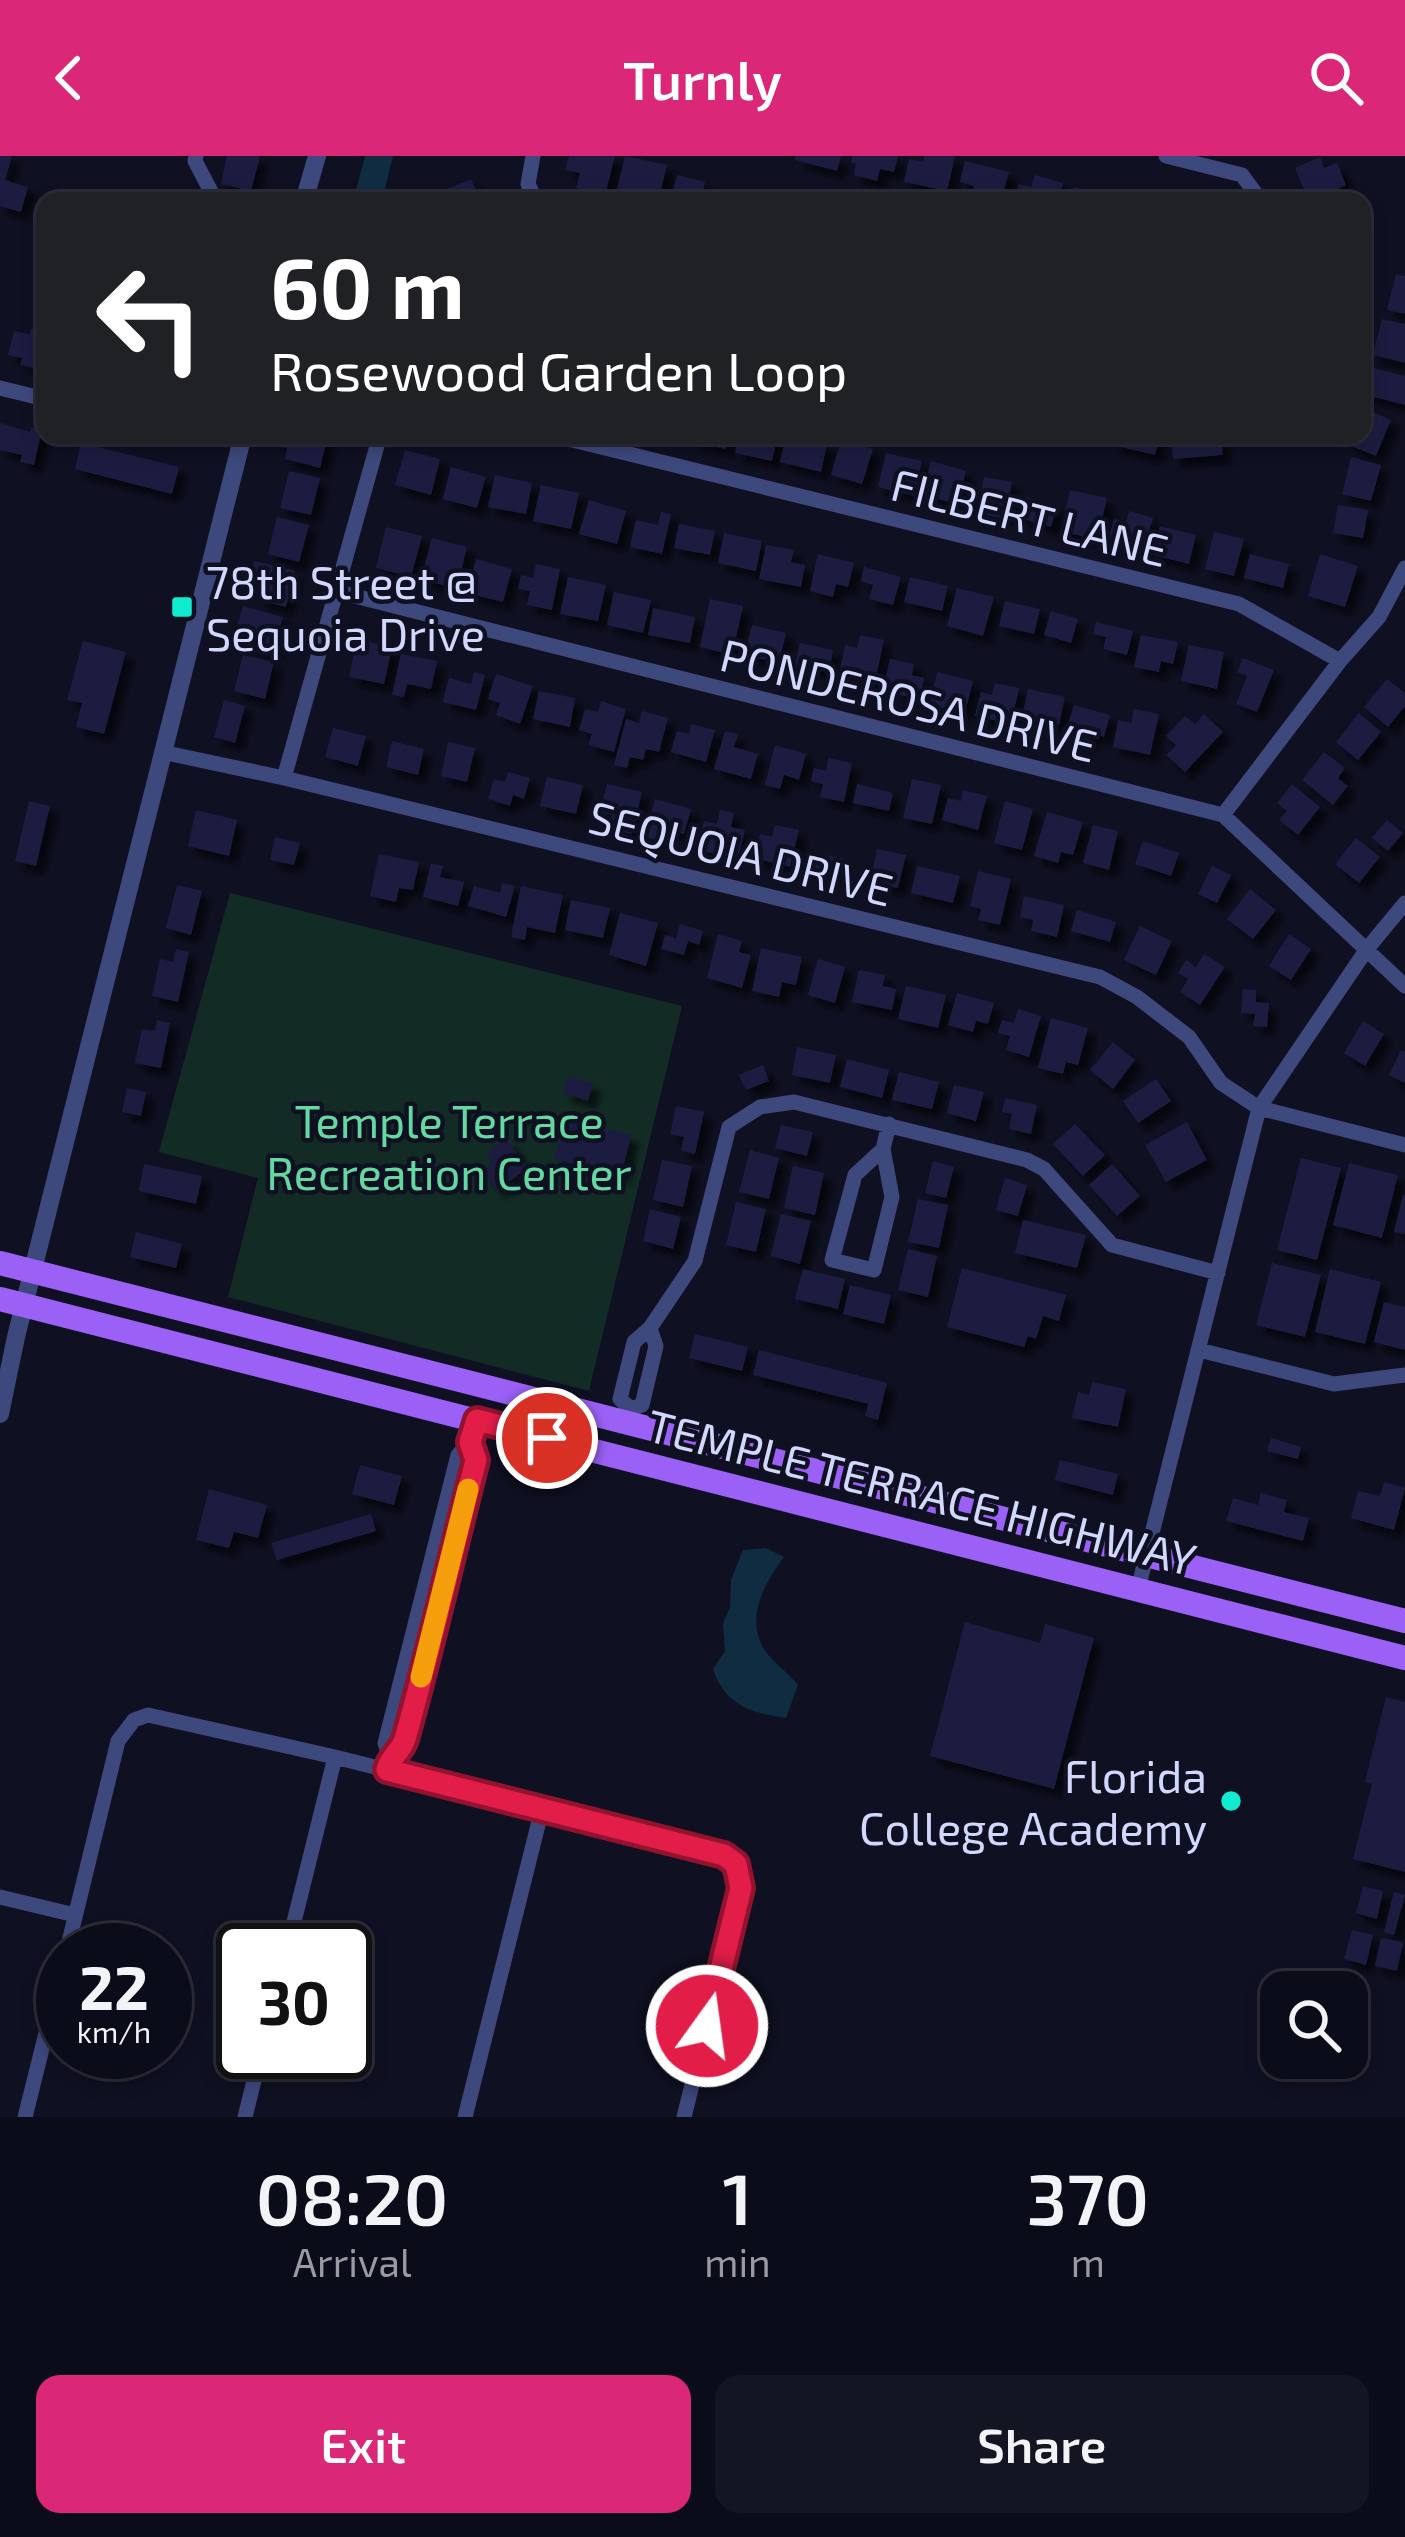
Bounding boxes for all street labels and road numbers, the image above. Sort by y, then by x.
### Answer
street label: FILBERT LANE [886,456,1174,576]
street label: PONDEROSA DRIVE [715,626,1103,772]
street label: SEQUOIA DRIVE [583,788,898,917]
street label: TEMPLE TERRACE HIGHWAY [642,1397,1202,1585]

